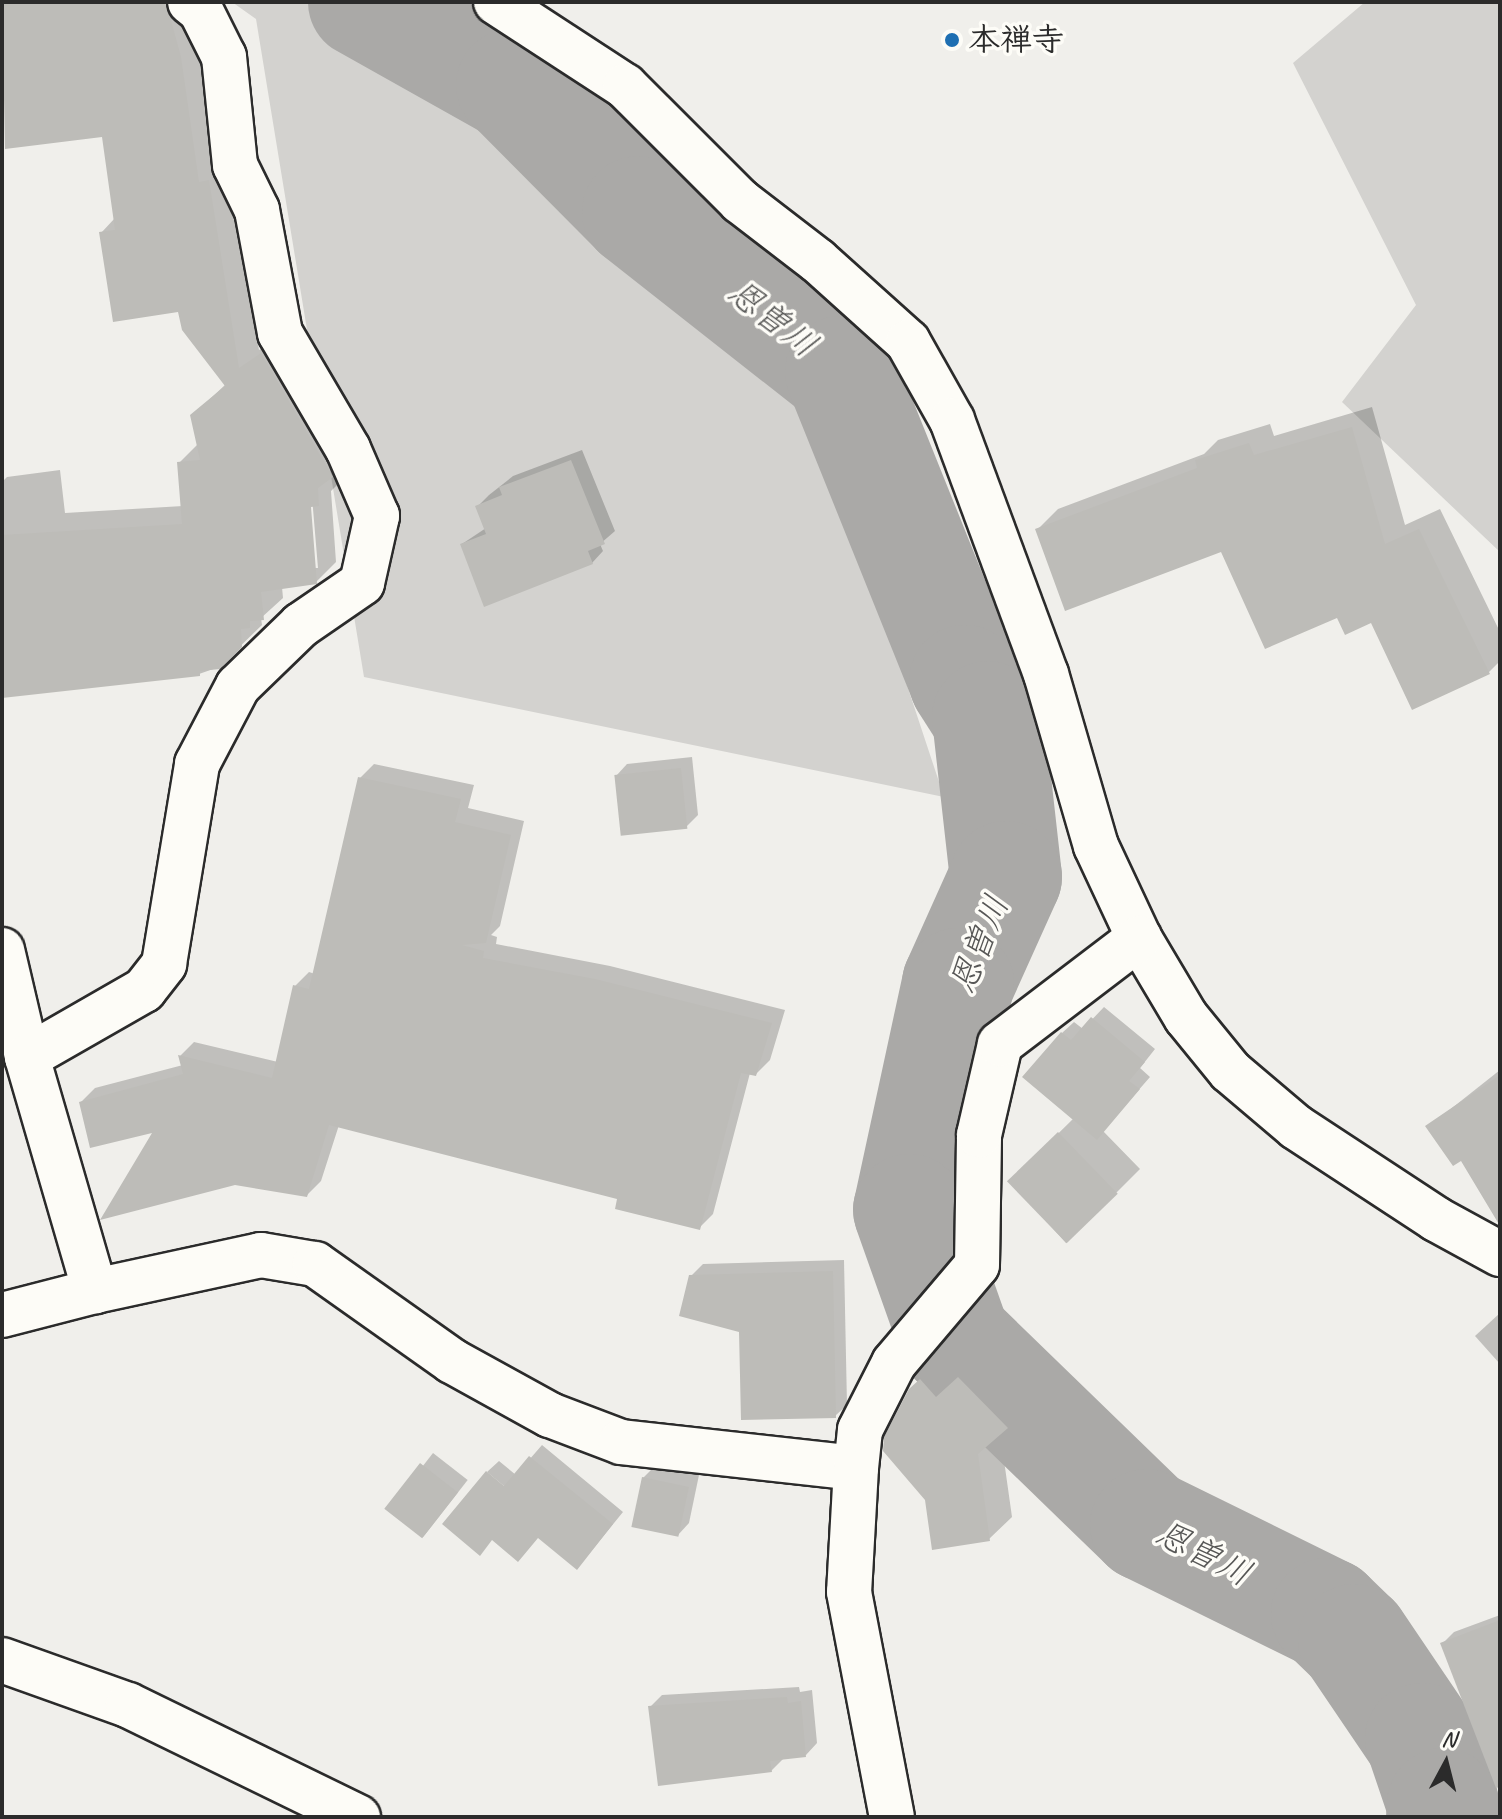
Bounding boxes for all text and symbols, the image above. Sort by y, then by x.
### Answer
place label: 本禅寺 [968,21,1064,59]
marker: 本禅寺 [943,31,961,49]
water label: 恩曽川 [720,271,826,365]
water label: 恩曽川 [941,889,1017,999]
water label: 恩曽川 [1149,1512,1259,1594]
north arrow [1406,1723,1486,1803]
text: N [1440,1724,1457,1754]

